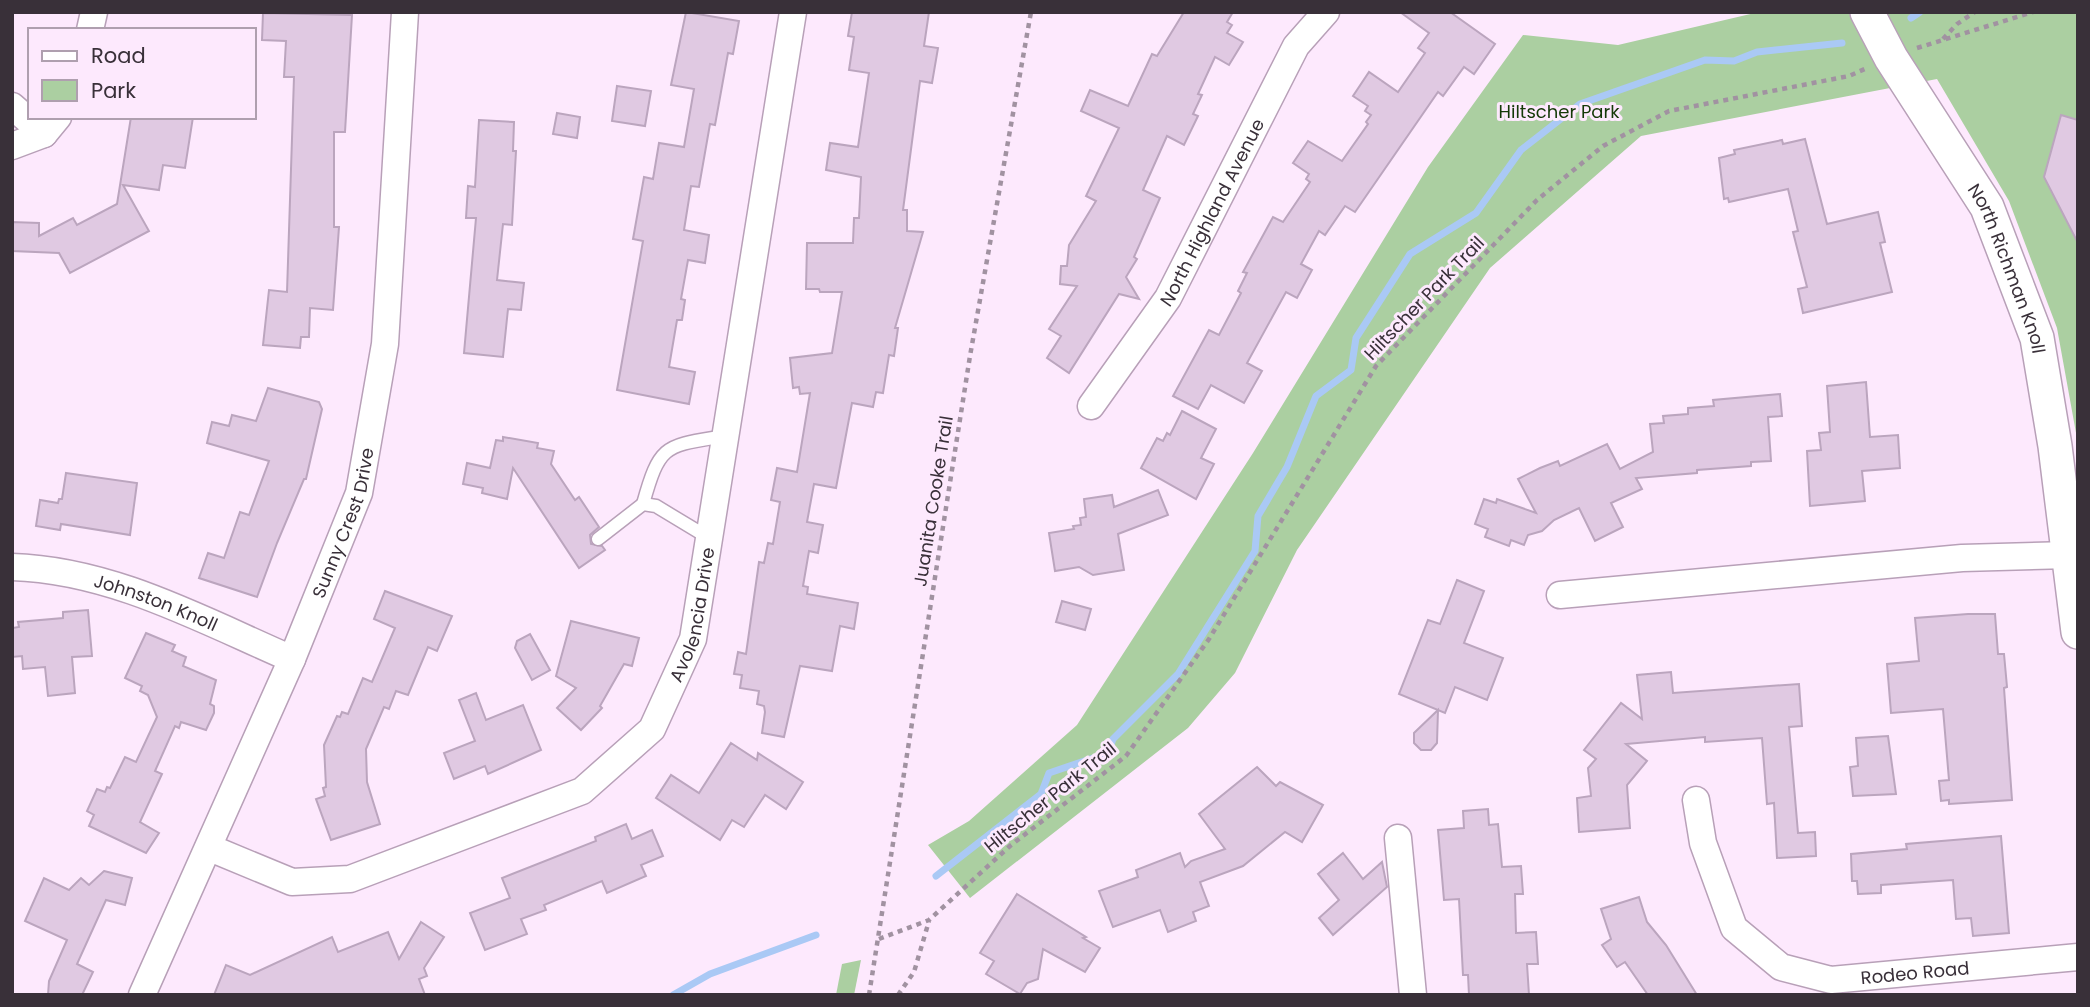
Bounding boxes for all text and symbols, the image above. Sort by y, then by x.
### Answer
legend [28,28,256,119]
text: Road [91,41,146,70]
text: Park [91,76,136,105]
park label: Hiltscher Park [1499,99,1620,124]
street label: North Highland Avenue [1154,114,1270,311]
street label: North Richman Knoll [1962,178,2052,355]
street label: Hiltscher Park Trail [1358,231,1490,365]
street label: Juanita Cooke Trail [907,414,959,588]
street label: Sunny Crest Drive [306,446,379,601]
street label: Avolencia Drive [663,545,720,686]
street label: Johnston Knoll [91,567,222,637]
street label: Hiltscher Park Trail [979,736,1121,858]
street label: Rodeo Road [1859,955,1970,990]

